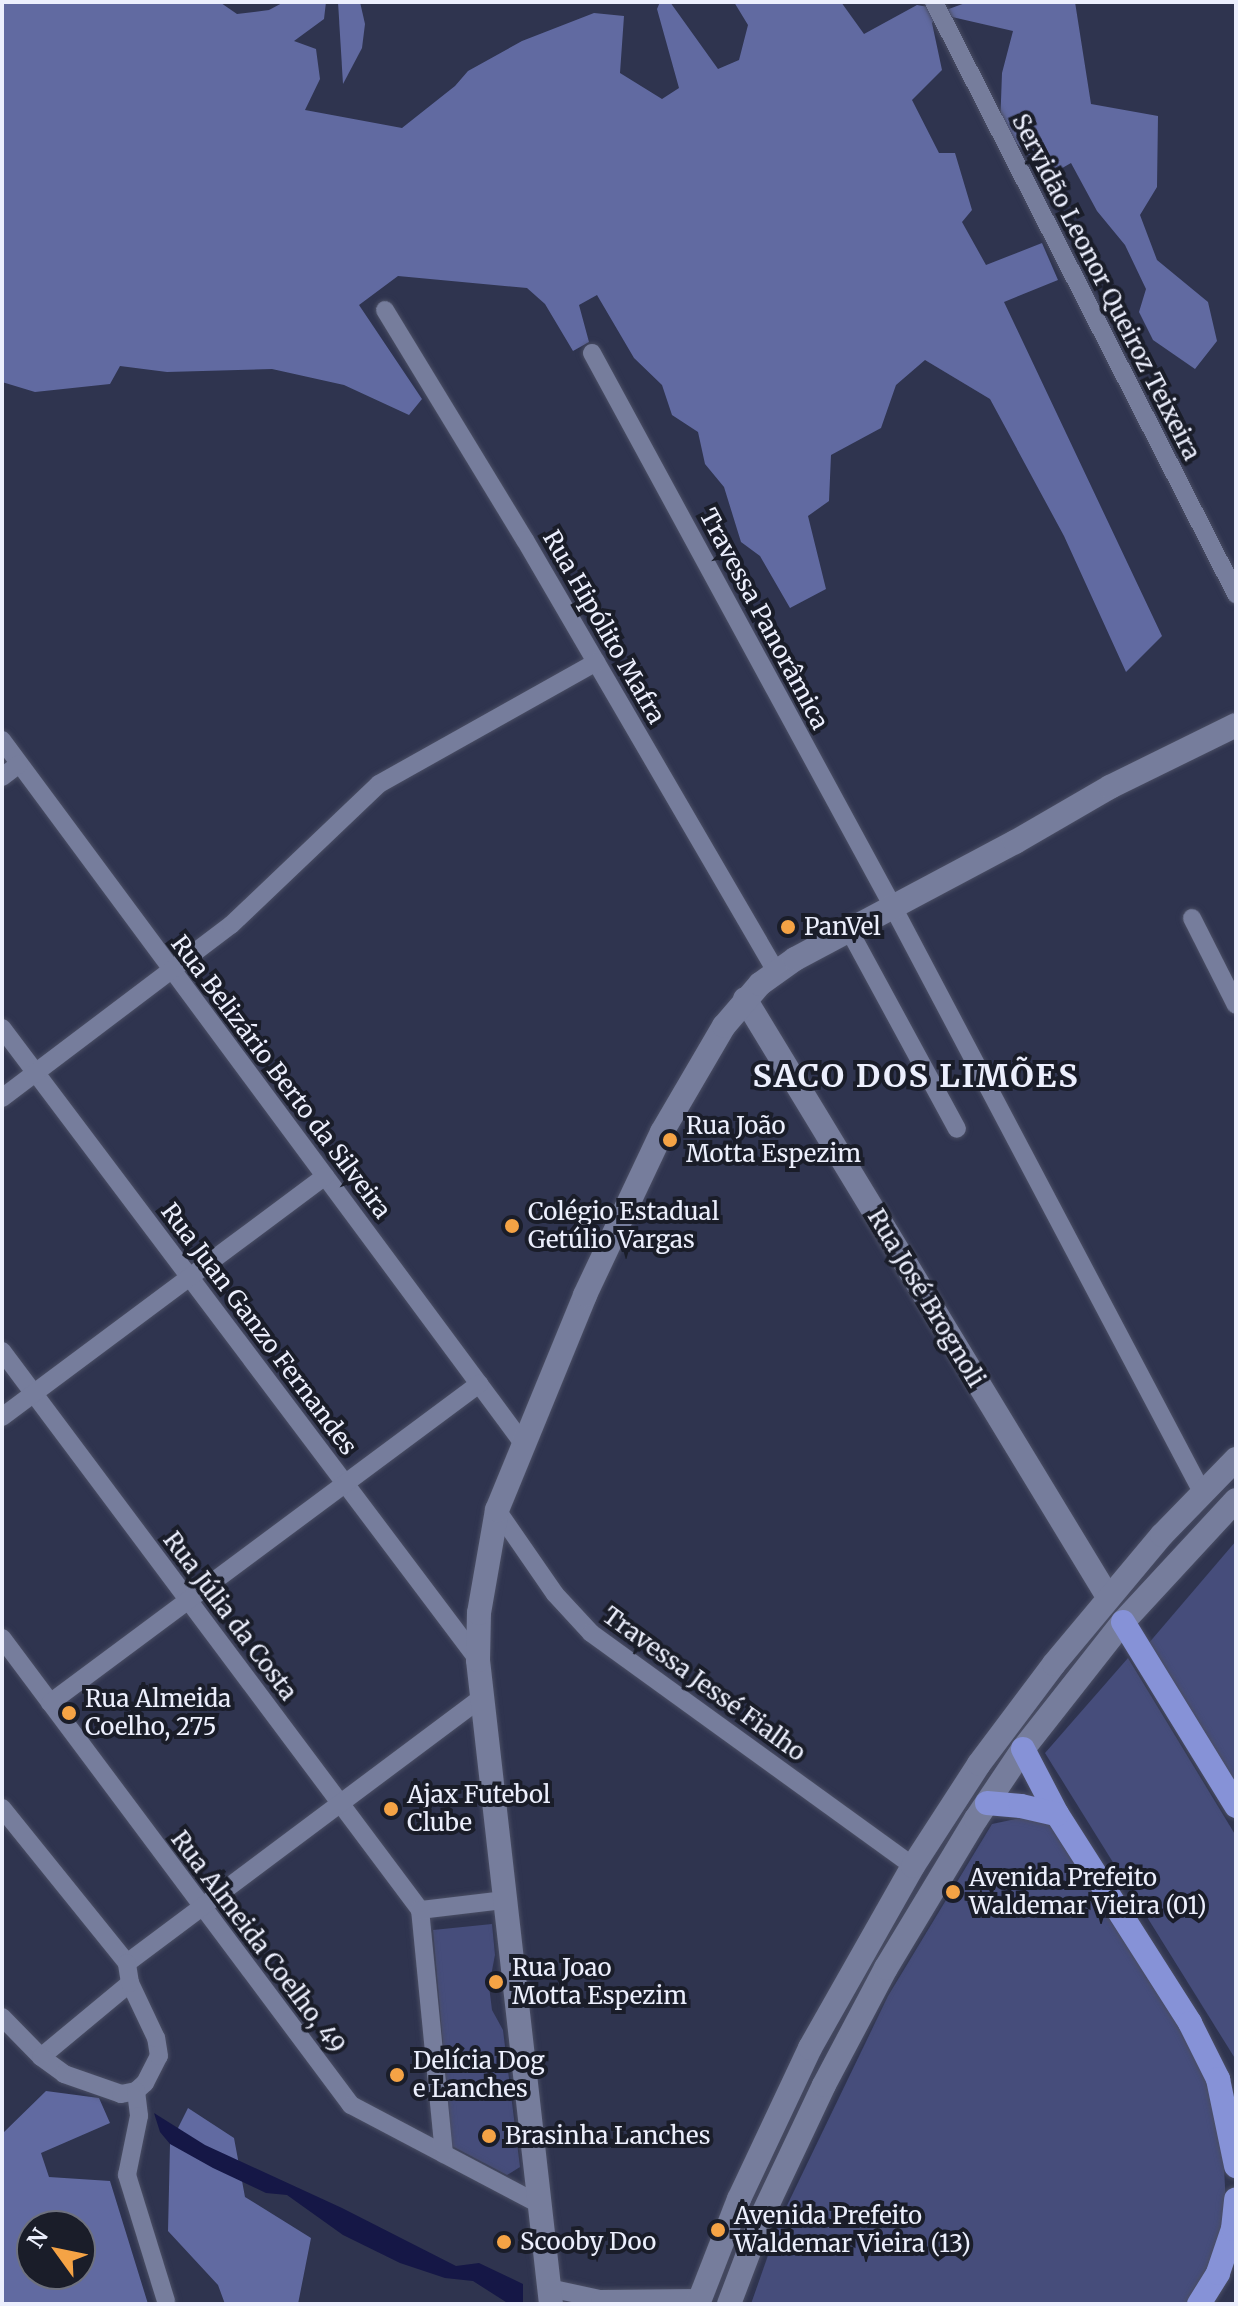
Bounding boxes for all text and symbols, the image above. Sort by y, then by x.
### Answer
street label: Servidão Leonor Queiroz Teixeira [1006,109,1206,465]
street label: Travessa Panorâmica [694,504,834,734]
street label: Rua Hipólito Mafra [537,525,671,729]
place label: PanVel [804,913,881,941]
marker: PanVel [779,918,797,936]
street label: Rua Belizário Berto da Silveira [165,930,397,1224]
district label: SACO DOS LIMÕES [752,1057,1080,1095]
place label: Rua João Motta Espezim [686,1112,861,1168]
marker: Rua João Motta Espezim [661,1131,679,1149]
street label: Rua Juan Ganzo Fernandes [155,1198,363,1460]
place label: Colégio Estadual Getúlio Vargas [528,1198,719,1254]
street label: Rua José Brognoli [862,1204,990,1392]
marker: Colégio Estadual Getúlio Vargas [503,1217,521,1235]
street label: Rua Júlia da Costa [157,1526,303,1706]
street label: Travessa Jessé Fialho [597,1601,811,1767]
place label: Rua Almeida Coelho, 275 [85,1685,231,1741]
marker: Rua Almeida Coelho, 275 [60,1704,78,1722]
place label: Ajax Futebol Clube [407,1781,550,1837]
marker: Ajax Futebol Clube [382,1800,400,1818]
street label: Rua Almeida Coelho, 49 [165,1825,351,2059]
place label: Avenida Prefeito Waldemar Vieira (01) [969,1864,1207,1920]
marker: Avenida Prefeito Waldemar Vieira (01) [944,1883,962,1901]
place label: Rua Joao Motta Espezim [512,1954,687,2010]
marker: Rua Joao Motta Espezim [487,1973,505,1991]
place label: Delícia Dog e Lanches [413,2047,545,2103]
marker: Delícia Dog e Lanches [388,2066,406,2084]
place label: Brasinha Lanches [505,2122,710,2150]
marker: Brasinha Lanches [480,2127,498,2145]
place label: Avenida Prefeito Waldemar Vieira (13) [734,2202,971,2258]
north arrow [16,2210,96,2290]
marker: Avenida Prefeito Waldemar Vieira (13) [709,2221,727,2239]
text: N [21,2223,54,2253]
place label: Scooby Doo [520,2228,656,2256]
marker: Scooby Doo [495,2233,513,2251]

